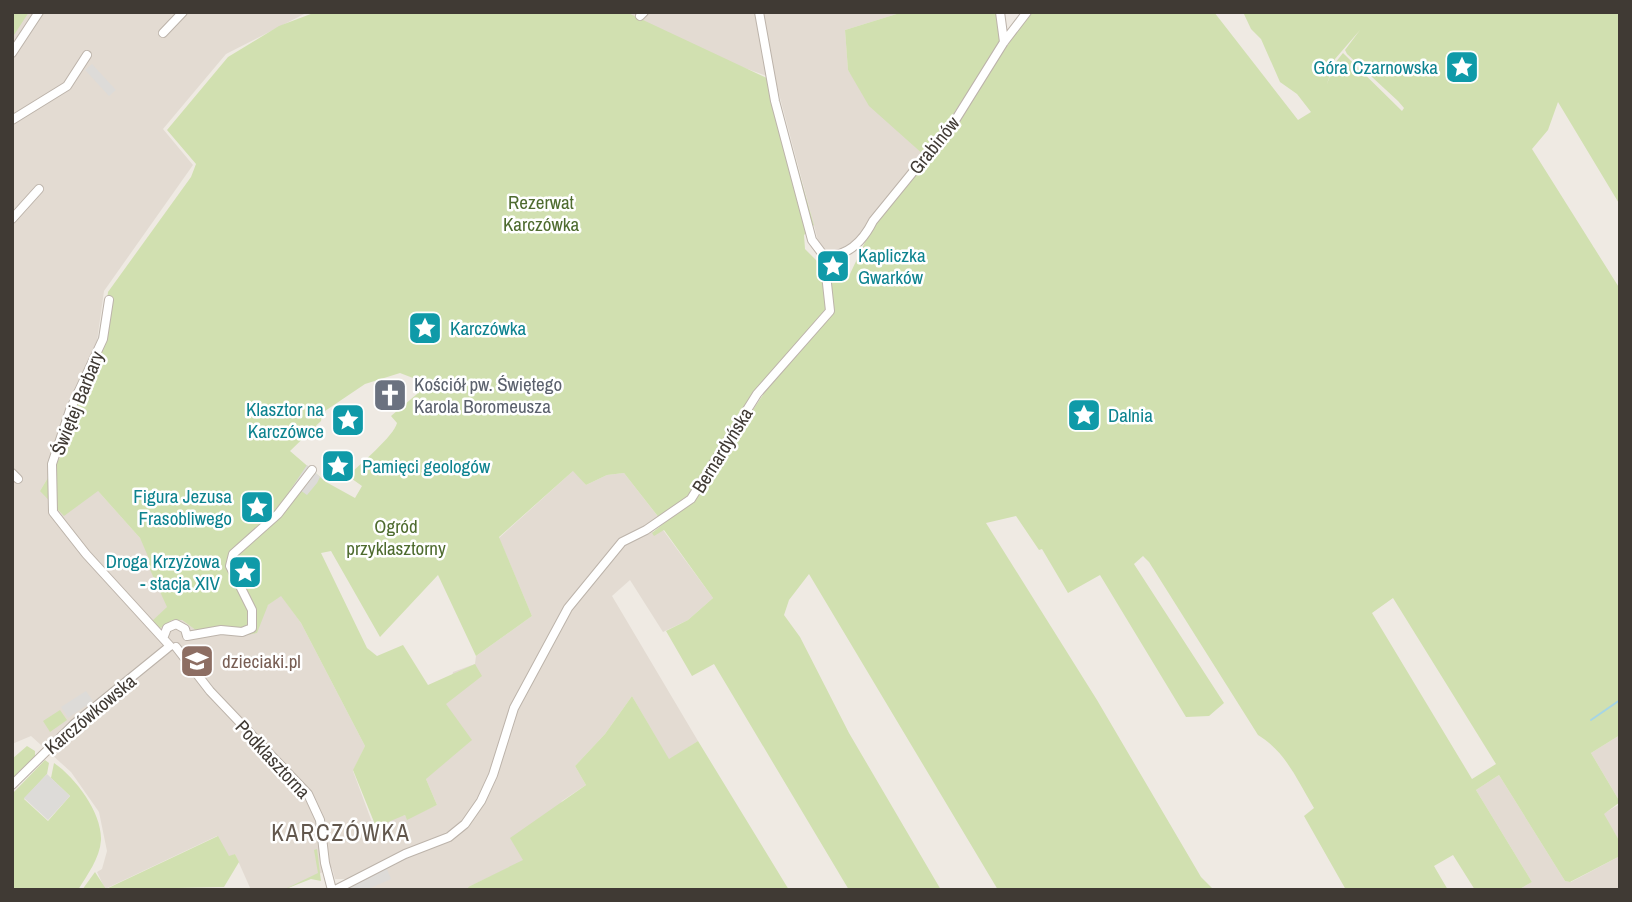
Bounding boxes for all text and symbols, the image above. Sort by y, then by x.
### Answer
place icon: Góra Czarnowska [1443,48,1481,86]
place label: Góra Czarnowska [1313,54,1438,80]
street label: Grabinów [903,110,966,179]
park label: Rezerwat Karczówka [503,189,579,237]
place label: Kapliczka Gwarków [858,242,926,290]
place icon: Kapliczka Gwarków [814,247,852,285]
place icon: Karczówka [406,309,444,347]
place label: Karczówka [450,315,527,341]
street label: Świętej Barbary [44,347,110,459]
place label: Kościół pw. Świętego Karola Boromeusza [414,371,562,419]
church icon: Kościół pw. Świętego Karola Boromeusza [371,376,409,414]
place label: Klasztor na Karczówce [246,396,324,444]
place icon: Dalnia [1065,396,1103,434]
place icon: Klasztor na Karczówce [329,401,367,439]
street label: Bernardyńska [686,402,759,498]
place label: Dalnia [1108,402,1153,428]
place icon: Pamięci geologów [319,447,357,485]
place label: Pamięci geologów [362,453,491,479]
place label: Figura Jezusa Frasobliwego [133,483,232,531]
place icon: Figura Jezusa Frasobliwego [238,488,276,526]
park label: Ogród przyklasztorny [346,513,446,561]
place label: Droga Krzyżowa - stacja XIV [106,548,221,596]
place icon: Droga Krzyżowa - stacja XIV [226,553,264,591]
school or university icon: dzieciaki.pl [178,642,216,680]
place label: dzieciaki.pl [222,648,301,674]
street label: Karczówkowska [39,668,141,760]
street label: Podklasztorna [230,714,316,804]
district label: KARCZÓWKA [271,817,411,848]

